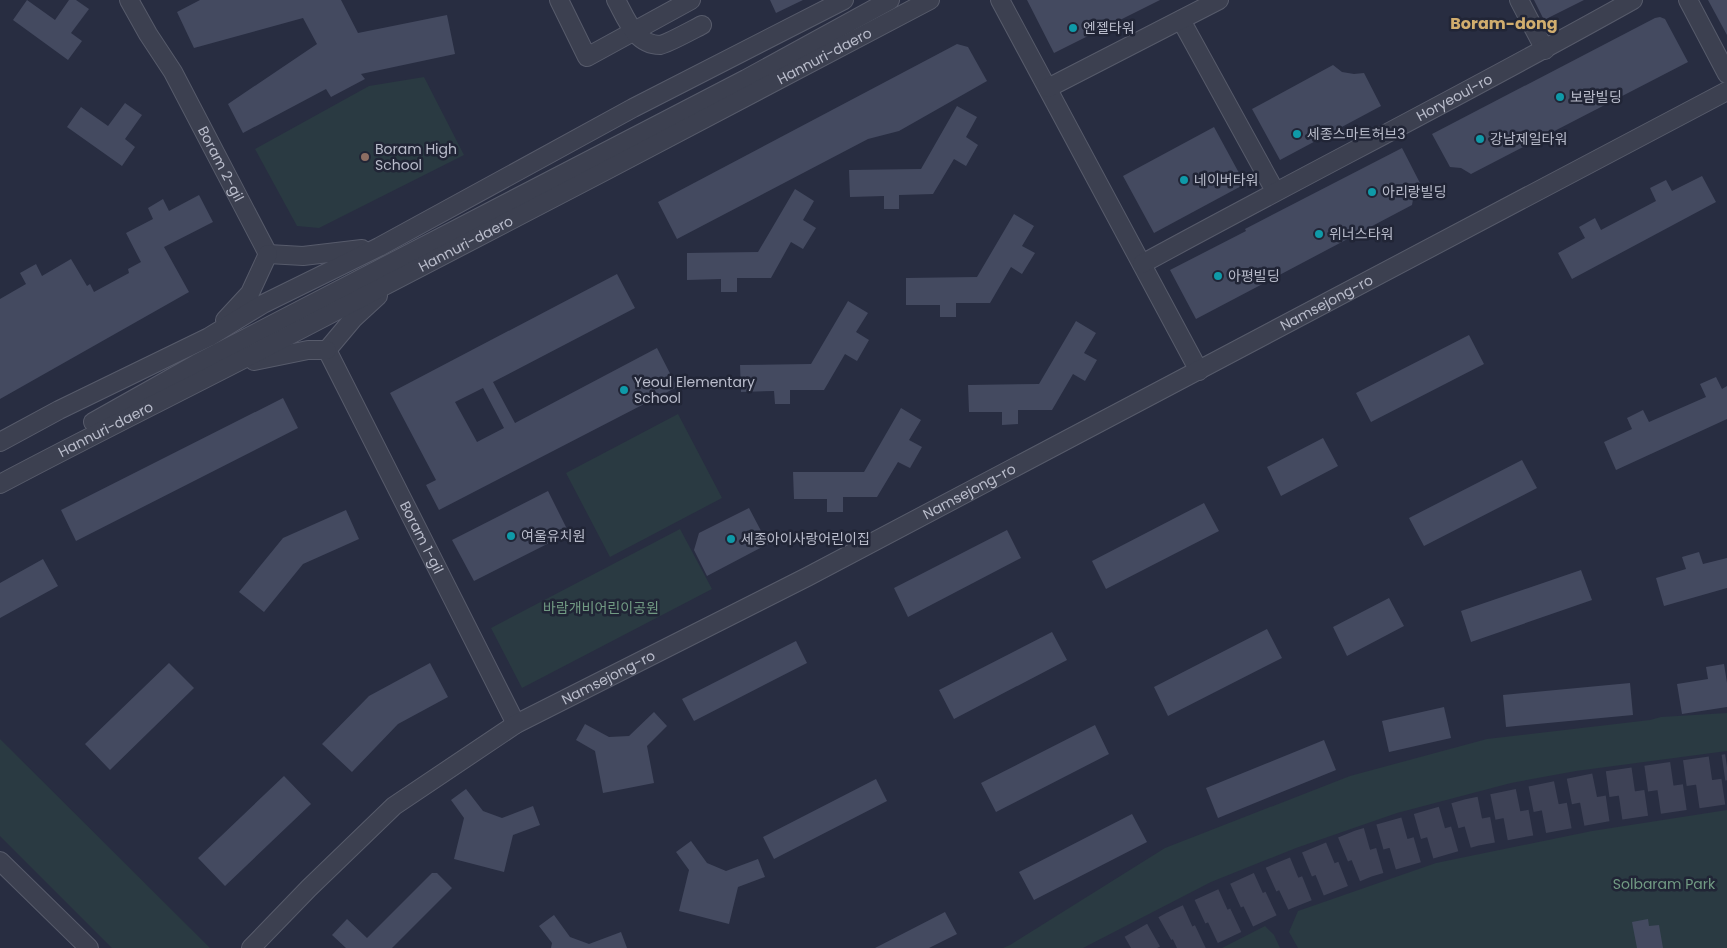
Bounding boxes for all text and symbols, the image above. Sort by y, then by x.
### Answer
district label: Boram-dong [1450,12,1558,35]
place label: 엔젤타워 [1083,18,1135,38]
marker: 엔젤타워 [1067,22,1079,34]
street label: Hannuri-daero [774,23,875,89]
street label: Horyeoul-ro [1413,69,1496,126]
place label: 보람빌딩 [1570,87,1622,107]
marker: 보람빌딩 [1554,91,1566,103]
street label: Boram 2-gil [193,123,249,205]
place label: 세종스마트허브3 [1307,124,1405,144]
marker: 세종스마트허브3 [1291,128,1303,140]
place label: 강남제일타워 [1490,129,1567,149]
marker: 강남제일타워 [1474,133,1486,145]
place label: Boram High School [375,139,457,175]
marker: Boram High School [359,151,371,163]
place label: 네이버타워 [1194,170,1258,190]
marker: 네이버타워 [1178,174,1190,186]
place label: 아리랑빌딩 [1382,182,1446,202]
marker: 아리랑빌딩 [1366,186,1378,198]
street label: Hannuri-daero [415,211,517,277]
place label: 위너스타워 [1329,224,1393,244]
marker: 위너스타워 [1313,228,1325,240]
place label: 아평빌딩 [1228,266,1280,286]
marker: 아평빌딩 [1212,270,1224,282]
street label: Namsejong-ro [1276,270,1376,335]
place label: Yeoul Elementary School [634,372,755,408]
marker: Yeoul Elementary School [618,384,630,396]
street label: Hannuri-daero [55,397,157,462]
street label: Namsejong-ro [919,459,1019,524]
street label: Boram 1-gil [395,498,448,577]
place label: 여울유치원 [521,526,585,546]
place label: 세종아이사랑어린이집 [741,529,870,549]
marker: 여울유치원 [505,530,517,542]
marker: 세종아이사랑어린이집 [725,533,737,545]
park label: 바람개비어린이공원 [543,598,659,618]
street label: Namsejong-ro [558,645,659,709]
park label: Solbaram Park [1613,874,1716,894]

